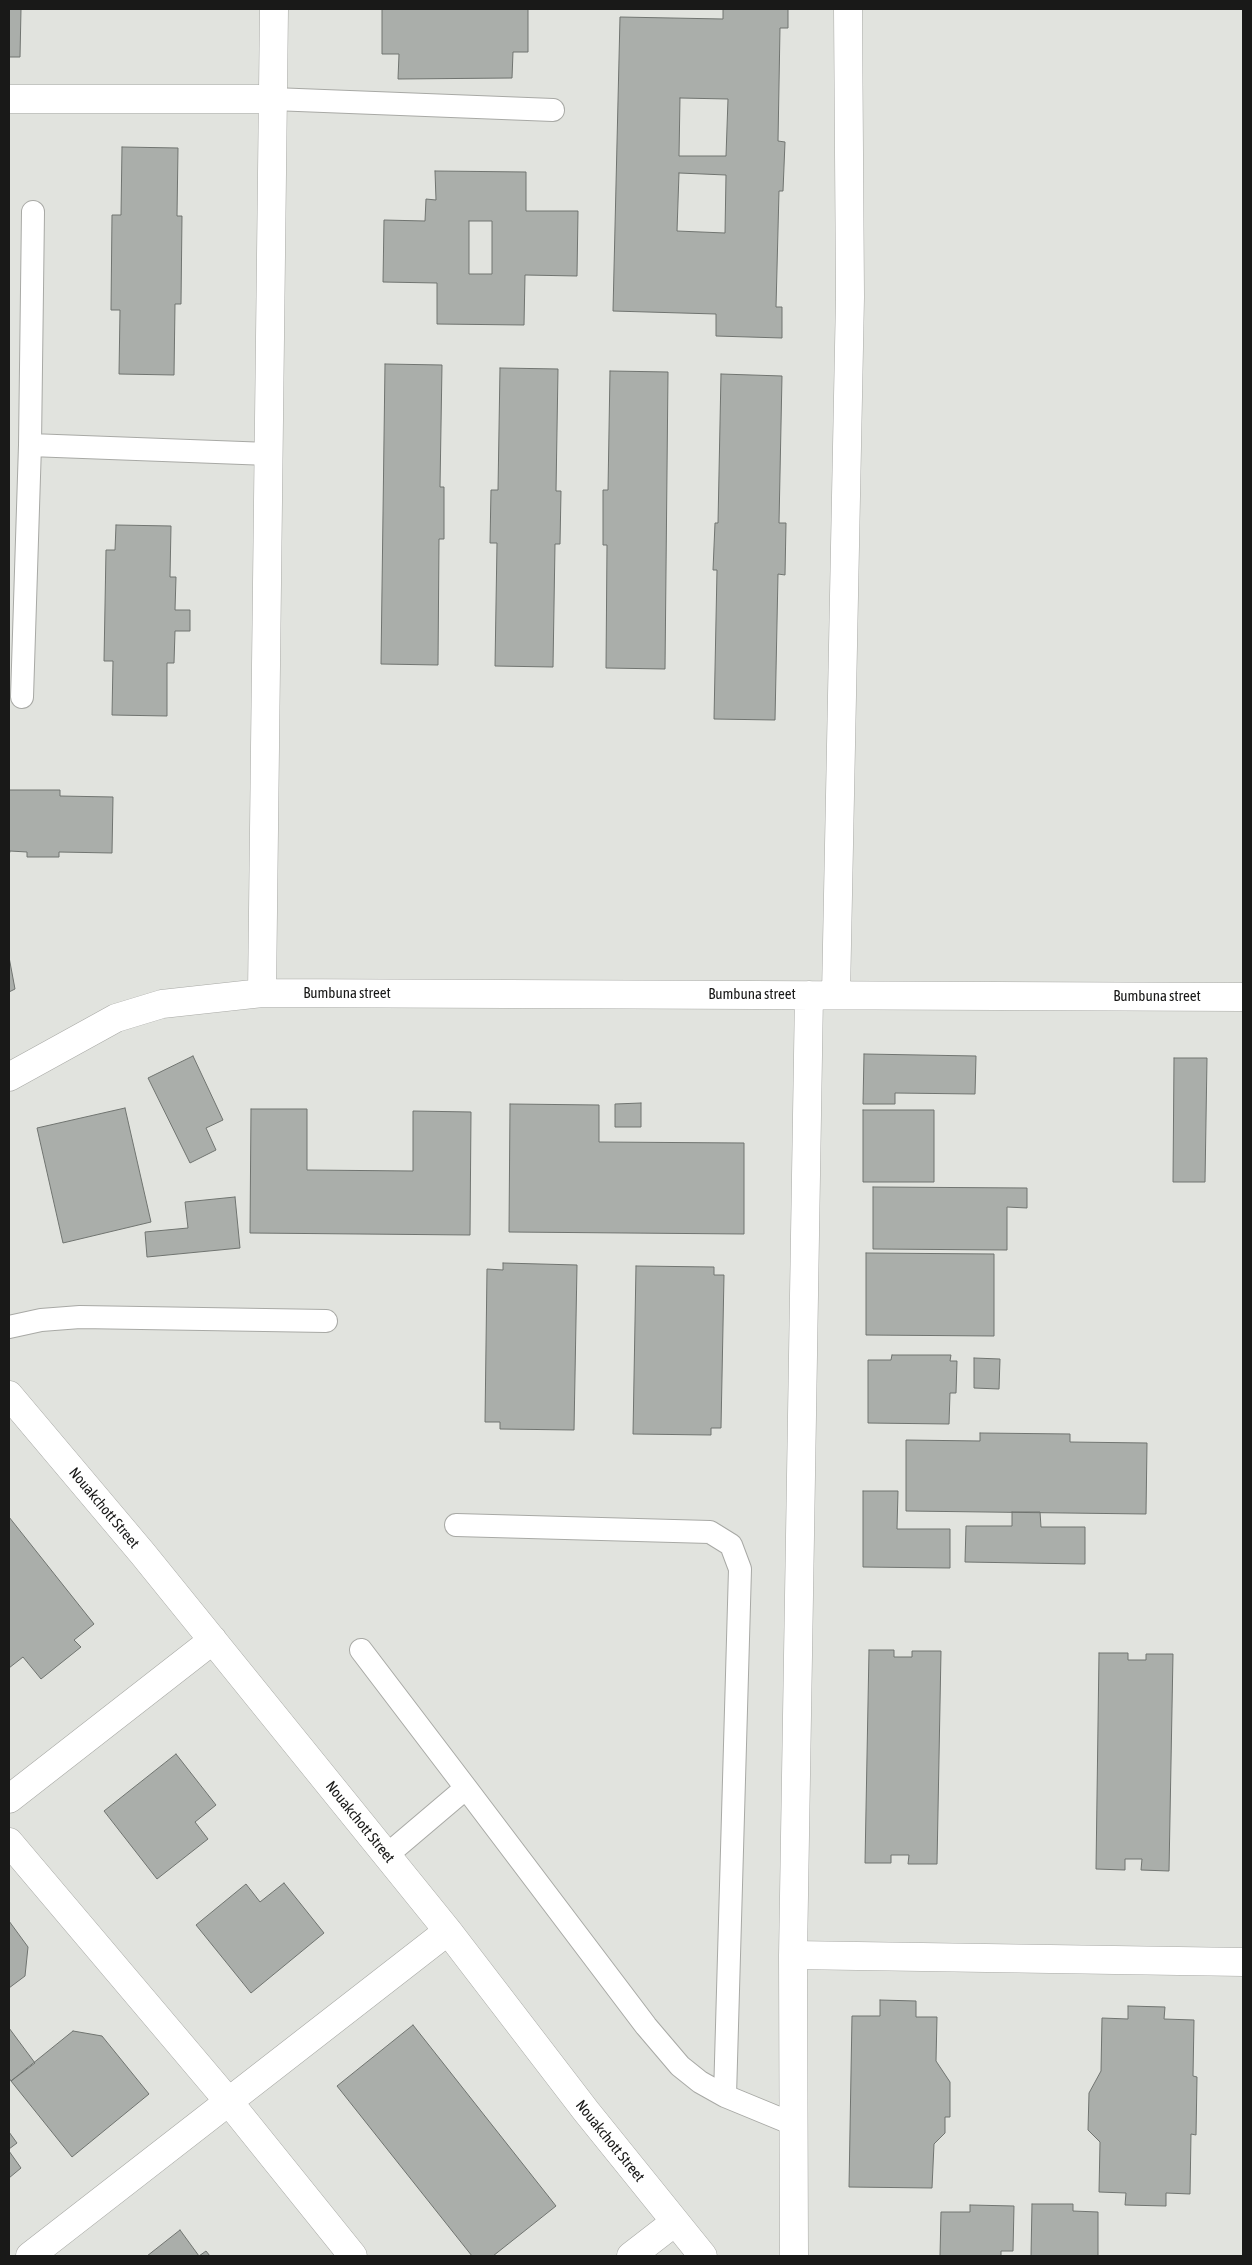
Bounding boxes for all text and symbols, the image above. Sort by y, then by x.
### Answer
street label: Bumbuna street [303,984,391,1002]
street label: Bumbuna street [708,985,796,1003]
street label: Bumbuna street [1113,987,1201,1005]
street label: Nouakchott Street [65,1464,143,1552]
street label: Nouakchott Street [322,1778,398,1866]
street label: Nouakchott Street [572,2097,648,2185]

